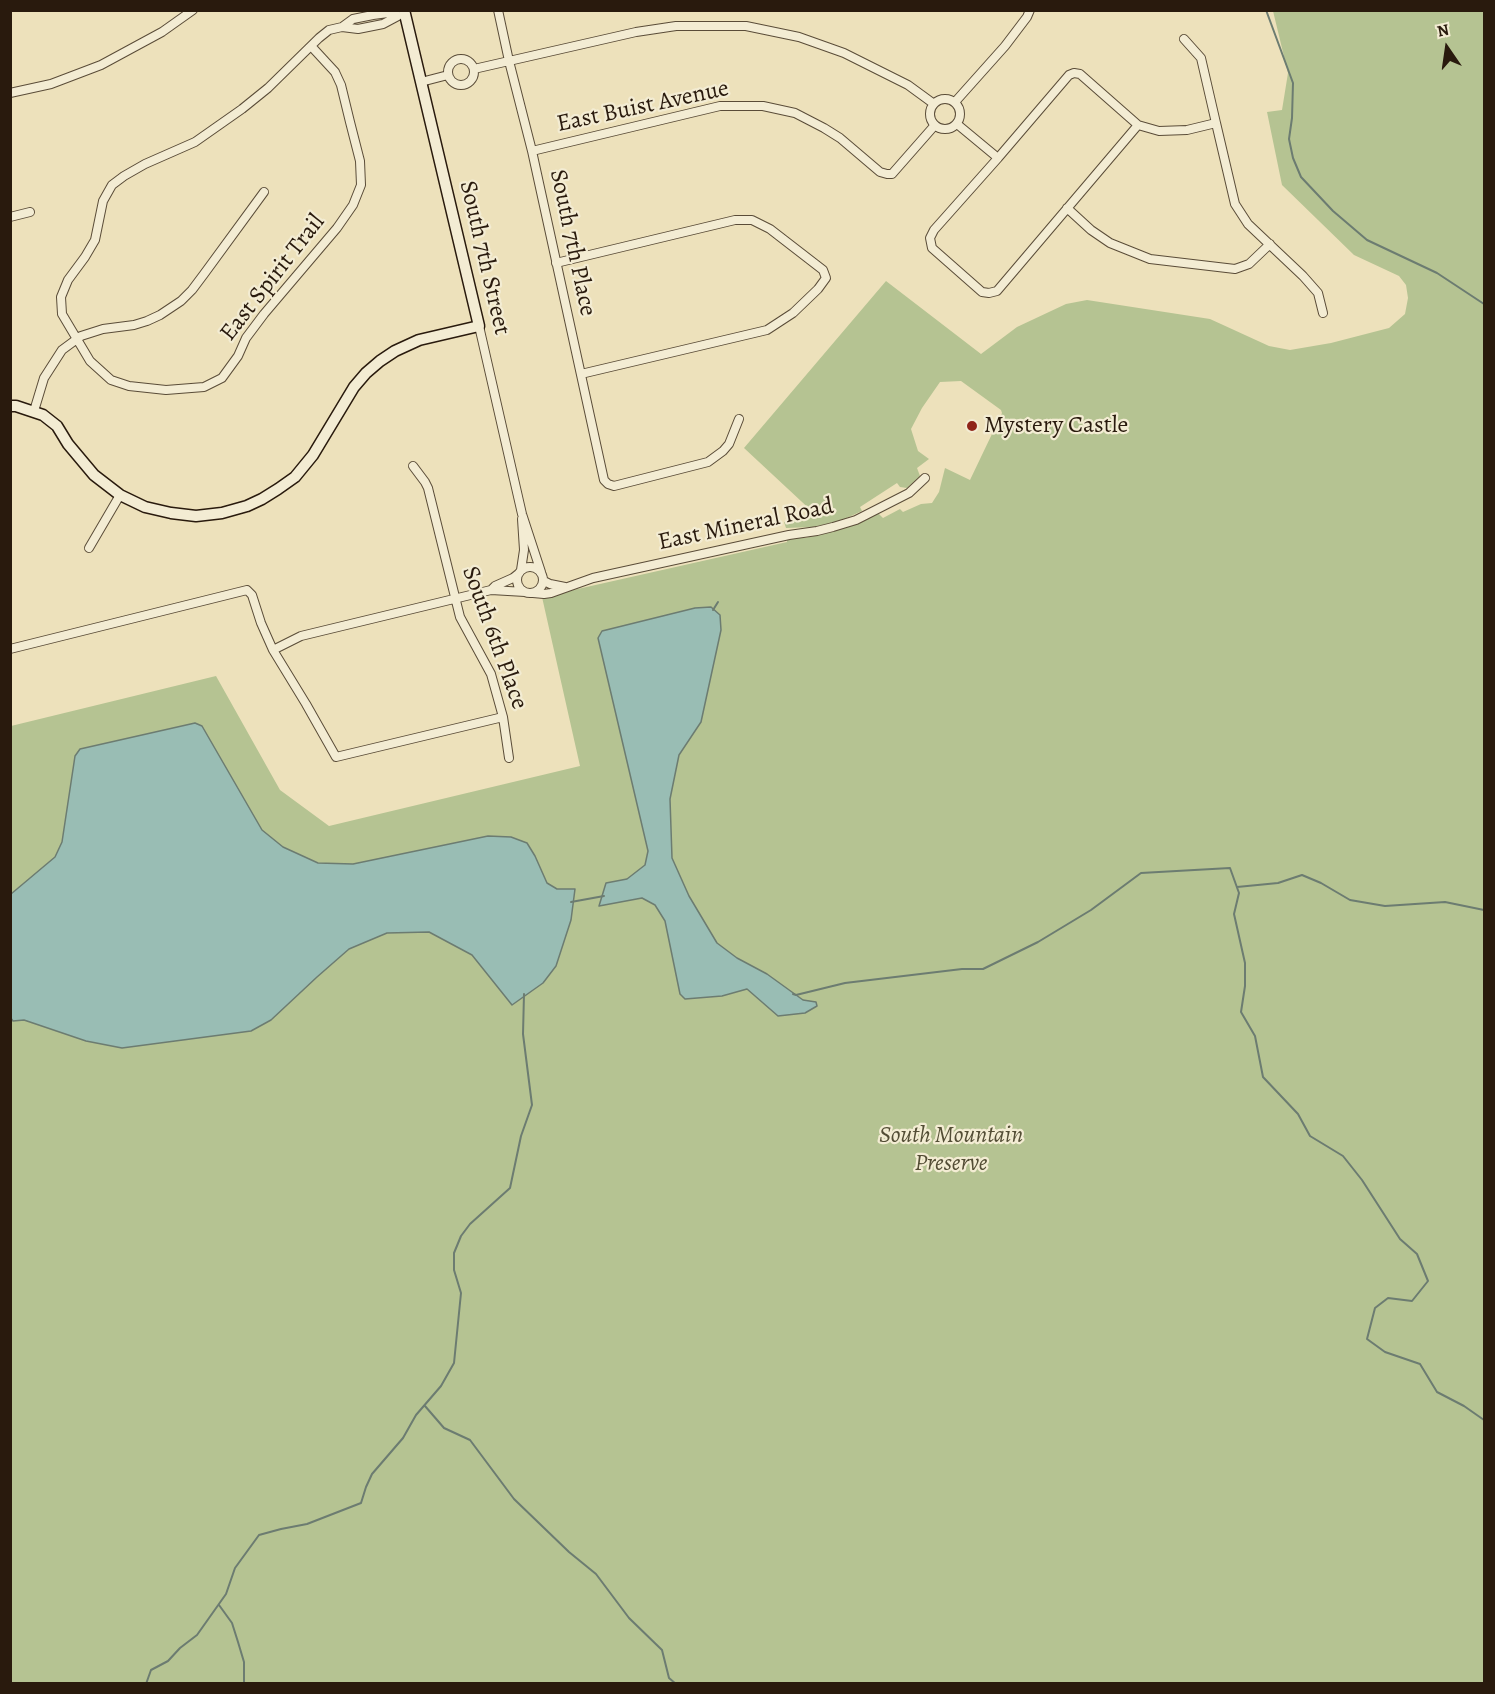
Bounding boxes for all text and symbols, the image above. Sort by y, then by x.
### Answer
north arrow [1417,18,1477,78]
text: N [1435,18,1451,42]
street label: East Buist Avenue [554,75,732,139]
street label: South 7th Place [542,167,602,319]
street label: South 7th Street [452,178,516,338]
street label: East Spirit Trail [215,209,331,347]
place label: Mystery Castle [984,412,1128,440]
marker: Mystery Castle [965,419,979,433]
street label: East Mineral Road [656,492,836,558]
street label: South 6th Place [455,563,533,713]
park label: South Mountain Preserve [879,1122,1023,1178]

